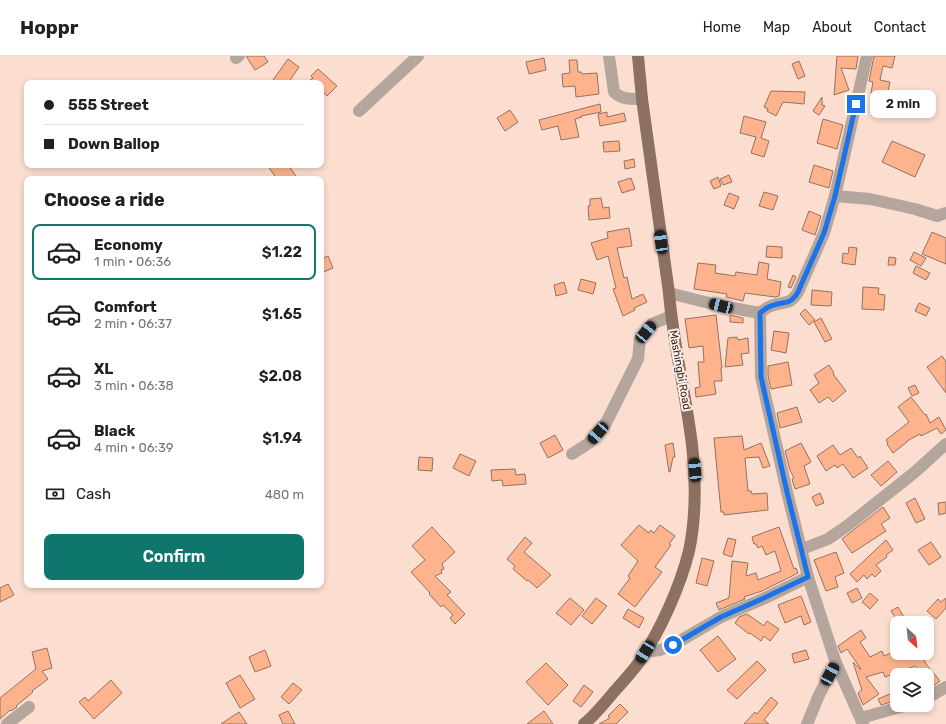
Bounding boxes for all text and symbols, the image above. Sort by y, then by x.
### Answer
text: Hoppr [20,16,78,39]
text: Home [703,19,741,36]
text: Map [763,19,790,36]
text: About [812,19,852,36]
text: Contact [874,19,926,36]
callout: 2 min [870,90,936,118]
route end [847,95,865,113]
text: 555 Street [68,96,149,114]
text: 2 min [886,96,920,111]
text: Down Ballop [68,135,160,153]
text: Choose a ride [44,189,165,211]
car [653,229,669,255]
icon: car [46,234,82,270]
text: Economy [94,236,163,254]
text: $1.22 [262,243,302,261]
text: 1 min · 06:36 [94,254,171,269]
icon: car [46,296,82,332]
car [708,297,734,315]
text: Comfort [94,298,157,316]
text: $1.65 [262,305,302,323]
text: 2 min · 06:37 [94,316,172,331]
car [634,319,658,345]
street label: Mashingbi Road [667,329,693,411]
icon: car [46,358,82,394]
text: XL [94,360,113,378]
text: $2.08 [259,367,302,385]
text: 3 min · 06:38 [94,378,174,393]
icon: car [46,420,82,456]
car [586,420,610,446]
text: Black [94,422,135,440]
text: $1.94 [262,429,302,447]
text: 4 min · 06:39 [94,440,173,455]
car [688,458,702,482]
icon: cash [44,483,66,505]
text: Cash [76,485,111,503]
text: 480 m [265,487,304,502]
button: Confirm [44,534,304,580]
north arrow [890,616,934,660]
map controls [890,616,934,712]
route start [664,636,682,654]
car [634,639,656,665]
car [819,661,841,687]
button: layers [890,668,934,712]

